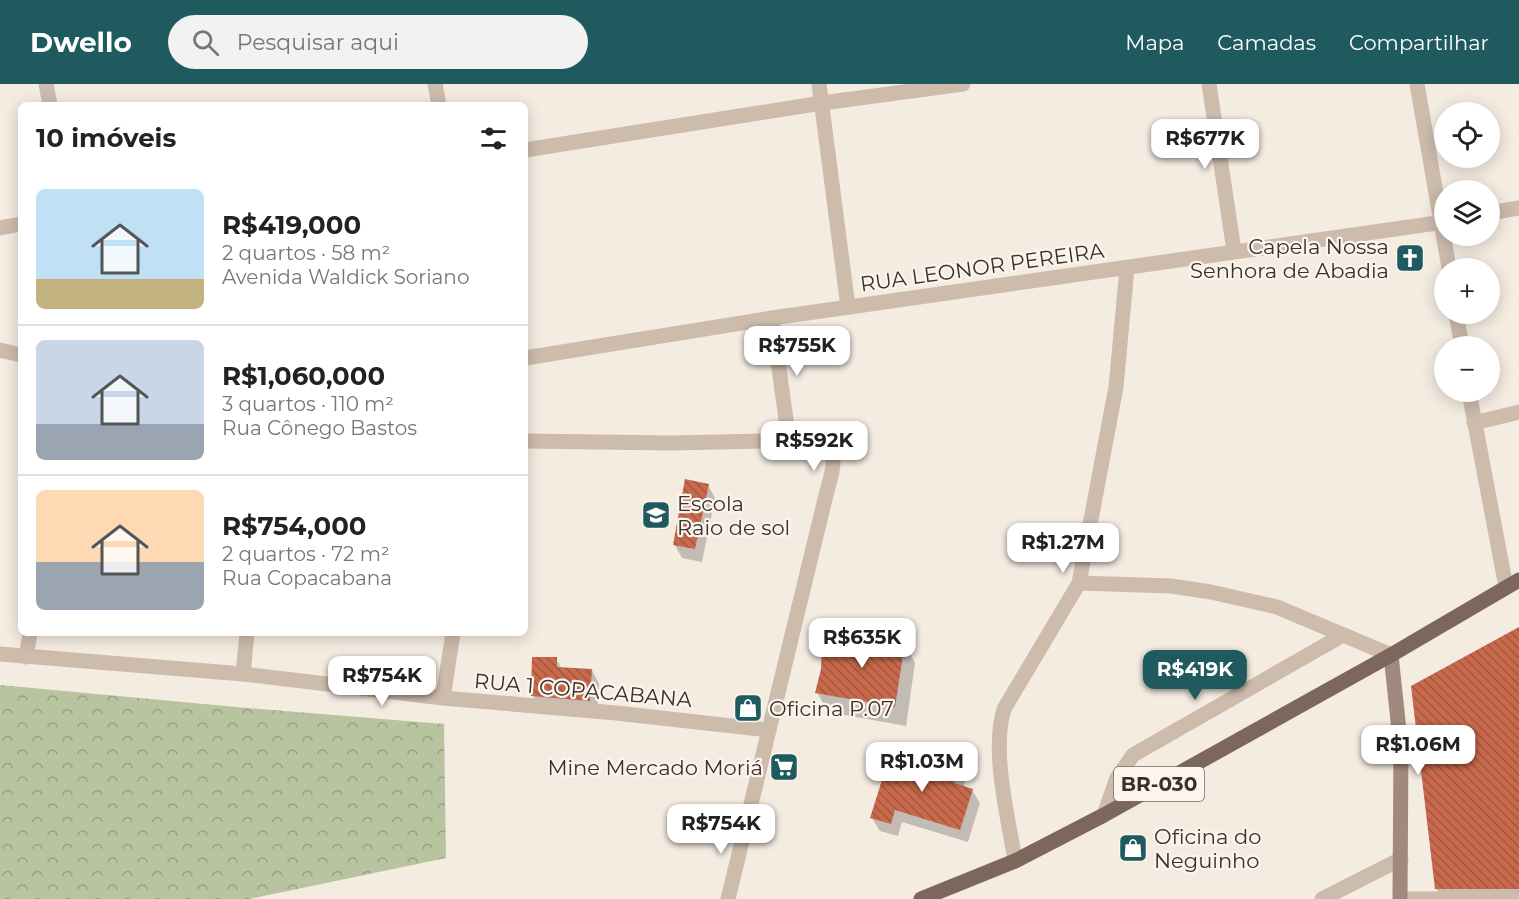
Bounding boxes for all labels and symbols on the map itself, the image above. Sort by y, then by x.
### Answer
pin: R$677K [1156,119,1254,170]
place label: Capela Nossa Senhora de Abadia [1190,234,1389,283]
street label: RUA LEONOR PEREIRA [858,237,1107,297]
church icon: Capela Nossa Senhora de Abadia [1394,242,1426,274]
pin: R$755K [748,326,846,377]
pin: R$592K [765,421,863,472]
place label: Escola Raio de sol [677,491,790,540]
school or university icon: Escola Raio de sol [640,499,672,531]
pin: R$1.27M [1008,523,1118,574]
pin: R$635K [813,618,911,669]
pin: R$419K [1146,650,1244,701]
pin: R$754K [333,656,431,707]
street label: RUA 1 COPACABANA [473,668,694,712]
shop icon: Oficina P.07 [732,692,764,724]
place label: Oficina P.07 [769,696,894,721]
pin: R$1.06M [1363,725,1473,776]
pin: R$1.03M [867,742,977,793]
supermarket icon: Mine Mercado Moriá [768,751,800,783]
place label: Mine Mercado Moriá [547,755,763,780]
road number: BR-030 [1114,767,1204,801]
pin: R$754K [672,804,770,855]
place label: Oficina do Neguinho [1154,824,1261,873]
shop icon: Oficina do Neguinho [1117,832,1149,864]

